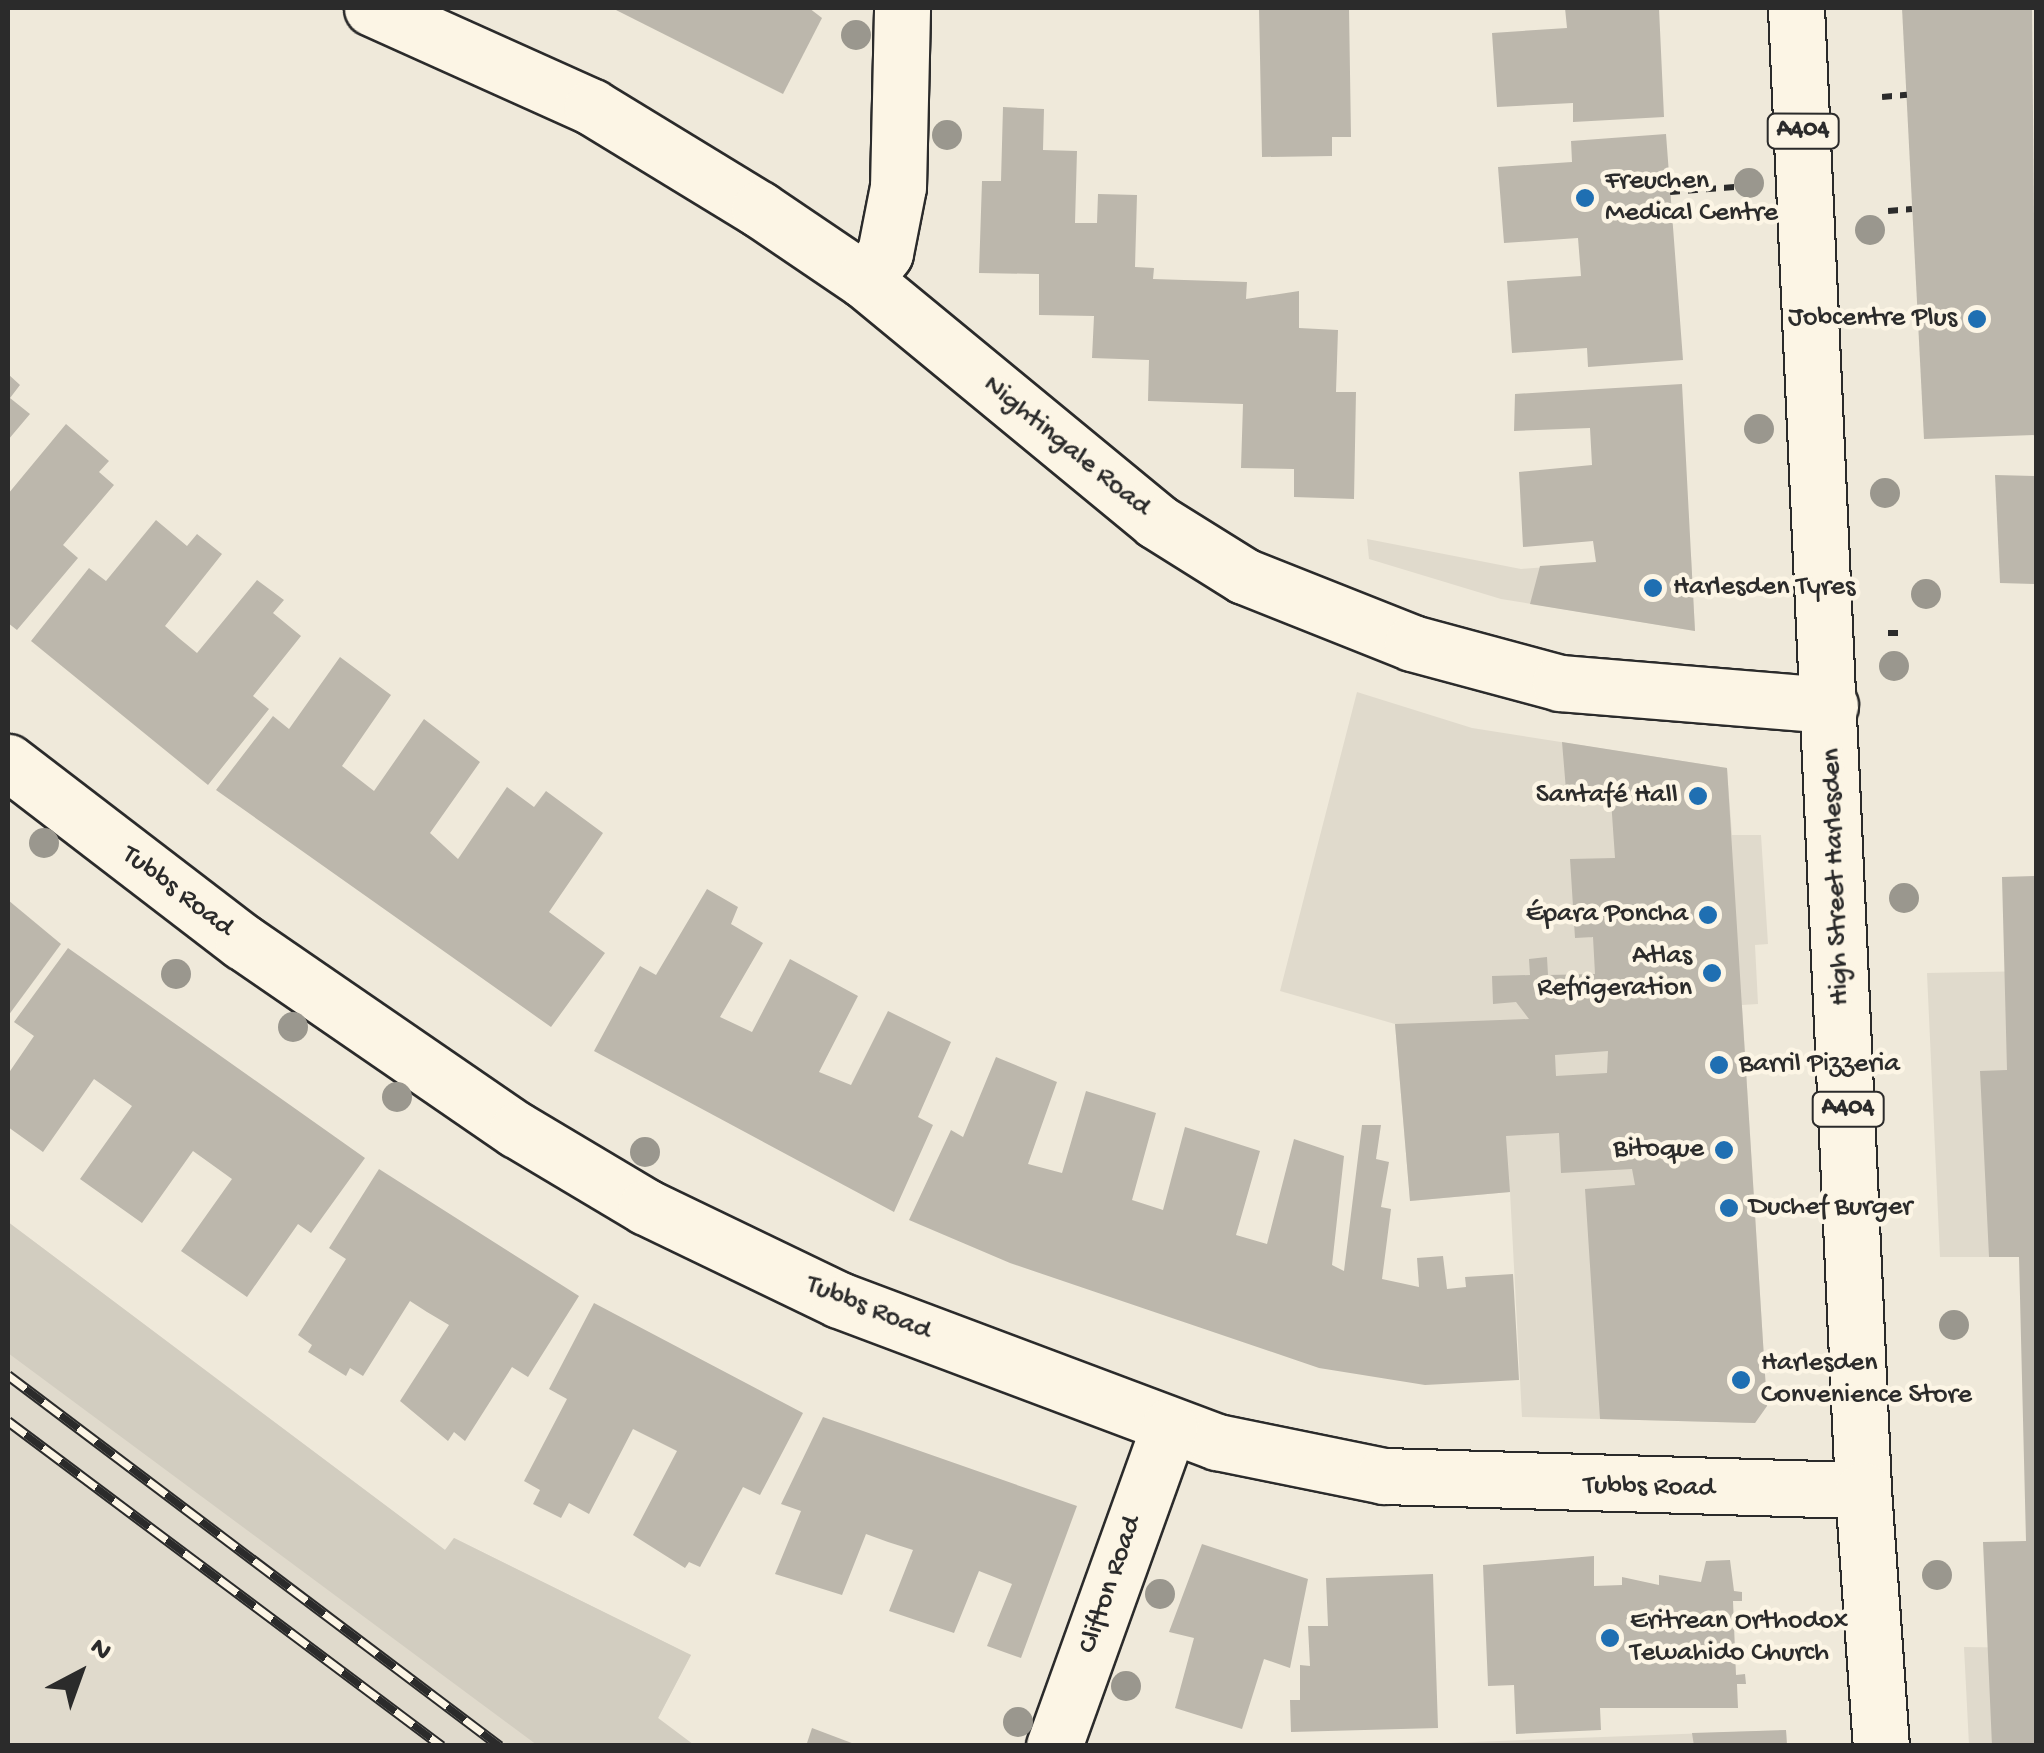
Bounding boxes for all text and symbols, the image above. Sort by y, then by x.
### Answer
road number: A404 [1766,111,1840,151]
place label: Freuchen Medical Centre [1605,165,1778,231]
marker: Freuchen Medical Centre [1574,187,1596,209]
place label: Jobcentre Plus [1788,302,1957,336]
marker: Jobcentre Plus [1966,308,1988,330]
street label: Nightingale Road [975,369,1157,525]
place label: Harlesden Tyres [1673,571,1855,605]
marker: Harlesden Tyres [1642,577,1664,599]
street label: High Street Harlesden [1816,748,1858,1006]
place label: Santafé Hall [1536,779,1678,813]
marker: Santafé Hall [1687,785,1709,807]
street label: Tubbs Road [114,839,240,945]
place label: Épara Poncha [1526,898,1688,932]
marker: Épara Poncha [1697,904,1719,926]
place label: Atlas Refrigeration [1537,940,1692,1006]
marker: Atlas Refrigeration [1701,962,1723,984]
place label: Barril Pizzeria [1739,1048,1900,1082]
marker: Barril Pizzeria [1708,1054,1730,1076]
road number: A404 [1810,1089,1886,1129]
place label: Bitoque [1613,1133,1704,1167]
marker: Bitoque [1713,1139,1735,1161]
place label: Duchef Burger [1749,1191,1912,1225]
marker: Duchef Burger [1718,1197,1740,1219]
street label: Tubbs Road [801,1269,935,1349]
place label: Harlesden Convenience Store [1761,1347,1972,1413]
marker: Harlesden Convenience Store [1730,1369,1752,1391]
street label: Tubbs Road [1583,1470,1715,1506]
street label: Clifton Road [1072,1512,1150,1658]
place label: Eritrean Orthodox Tewahido Church [1630,1605,1848,1671]
north arrow [30,1623,130,1723]
marker: Eritrean Orthodox Tewahido Church [1599,1627,1621,1649]
text: N [82,1632,118,1668]

